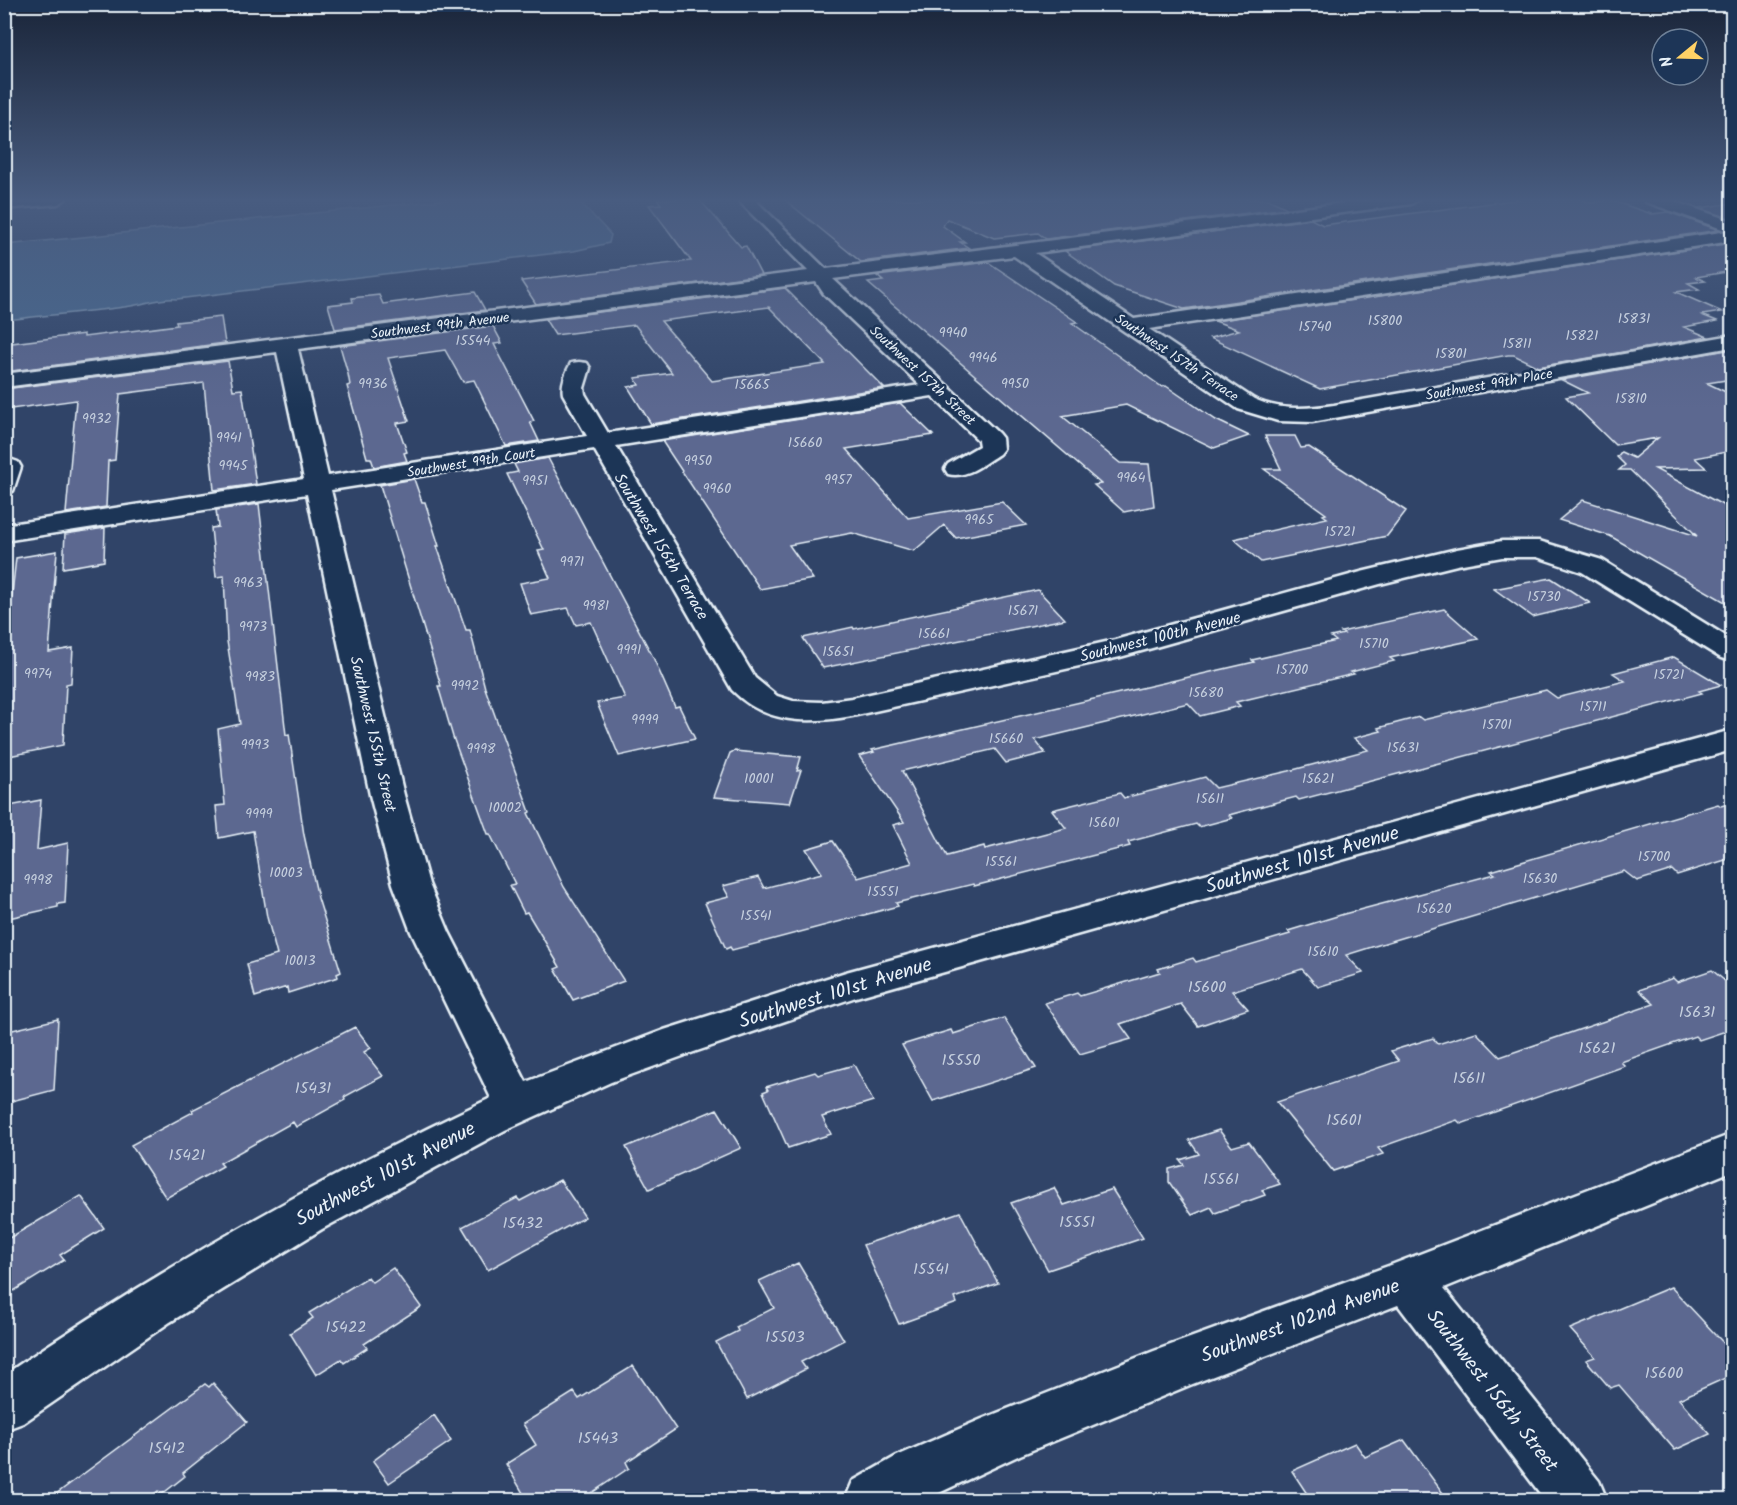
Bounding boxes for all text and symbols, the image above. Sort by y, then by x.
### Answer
north arrow [1650,27,1710,87]
text: N [1654,53,1681,70]
street label: Southwest 99th Avenue [370,306,511,345]
street label: Southwest 157th Terrace [1110,308,1243,408]
house number: 15831 [1618,308,1650,330]
house number: 15800 [1368,310,1402,332]
house number: 15740 [1298,316,1332,338]
street label: Southwest 157th Street [864,320,981,431]
house number: 9940 [939,322,967,344]
house number: 15821 [1566,325,1598,347]
house number: 15544 [456,330,491,352]
house number: 15811 [1502,333,1532,355]
house number: 15801 [1435,343,1467,365]
house number: 9946 [968,347,998,369]
street label: Southwest 99th Place [1424,363,1555,407]
house number: 9936 [358,373,388,395]
house number: 9950 [1001,373,1029,395]
house number: 15665 [735,374,771,396]
house number: 15810 [1615,388,1647,410]
house number: 9932 [82,408,112,430]
house number: 9941 [216,427,242,449]
house number: 15660 [788,432,822,454]
street label: Southwest 99th Court [405,442,538,484]
house number: 9950 [684,450,712,472]
house number: 9945 [219,455,249,477]
house number: 9964 [1116,467,1146,489]
street label: Southwest 156th Terrace [607,469,715,625]
house number: 9957 [824,469,852,491]
house number: 9951 [522,470,548,492]
house number: 9960 [703,478,731,500]
house number: 9965 [965,509,995,531]
house number: 15721 [1325,521,1355,543]
house number: 9971 [560,551,584,573]
house number: 9963 [233,572,263,594]
house number: 15730 [1527,586,1561,608]
house number: 9981 [583,595,609,617]
house number: 15671 [1008,600,1038,622]
street label: Southwest 100th Avenue [1077,605,1243,670]
house number: 9973 [239,616,267,638]
house number: 15661 [918,623,950,645]
house number: 15710 [1359,633,1389,655]
house number: 9991 [617,639,641,661]
house number: 15651 [822,641,854,663]
street label: Southwest 155th Street [342,654,403,816]
house number: 15700 [1276,659,1308,681]
house number: 9974 [24,663,52,685]
house number: 15721 [1654,664,1684,686]
house number: 9983 [245,666,275,688]
house number: 9992 [451,675,479,697]
house number: 15680 [1188,682,1224,704]
house number: 15711 [1579,696,1607,718]
house number: 9999 [631,709,659,731]
house number: 15701 [1482,714,1512,736]
house number: 15660 [989,728,1023,750]
house number: 9993 [241,734,269,756]
house number: 15631 [1387,737,1419,759]
house number: 9998 [467,738,496,760]
house number: 10001 [744,768,774,790]
house number: 15621 [1302,768,1334,790]
house number: 15611 [1196,788,1224,810]
house number: 10002 [488,797,522,819]
house number: 9999 [245,803,273,825]
house number: 15601 [1088,812,1120,834]
street label: Southwest 101st Avenue [1202,818,1403,904]
house number: 15700 [1638,846,1670,868]
house number: 15561 [985,851,1017,873]
house number: 10003 [269,862,303,884]
house number: 15630 [1523,868,1557,890]
house number: 9998 [24,869,53,891]
house number: 15551 [867,881,899,903]
house number: 15620 [1417,898,1451,920]
house number: 15541 [740,905,772,927]
house number: 15610 [1307,941,1339,963]
street label: Southwest 101st Avenue [735,949,936,1038]
house number: 10013 [285,950,315,972]
house number: 15600 [1188,975,1226,1000]
house number: 15631 [1679,1000,1715,1025]
house number: 15621 [1579,1036,1615,1061]
house number: 15550 [942,1048,980,1073]
house number: 15611 [1453,1066,1485,1091]
house number: 15431 [295,1076,331,1101]
house number: 15601 [1326,1108,1362,1133]
street label: Southwest 101st Avenue [290,1114,482,1236]
house number: 15421 [169,1143,205,1168]
house number: 15561 [1203,1167,1239,1192]
house number: 15551 [1059,1210,1095,1235]
house number: 15432 [503,1211,543,1236]
house number: 15541 [913,1257,949,1282]
street label: Southwest 102nd Avenue [1197,1271,1405,1373]
street label: Southwest 156th Street [1417,1303,1566,1480]
house number: 15422 [325,1315,367,1340]
house number: 15503 [765,1325,805,1350]
house number: 15600 [1645,1361,1683,1386]
house number: 15443 [578,1426,618,1451]
house number: 15412 [149,1436,185,1461]

